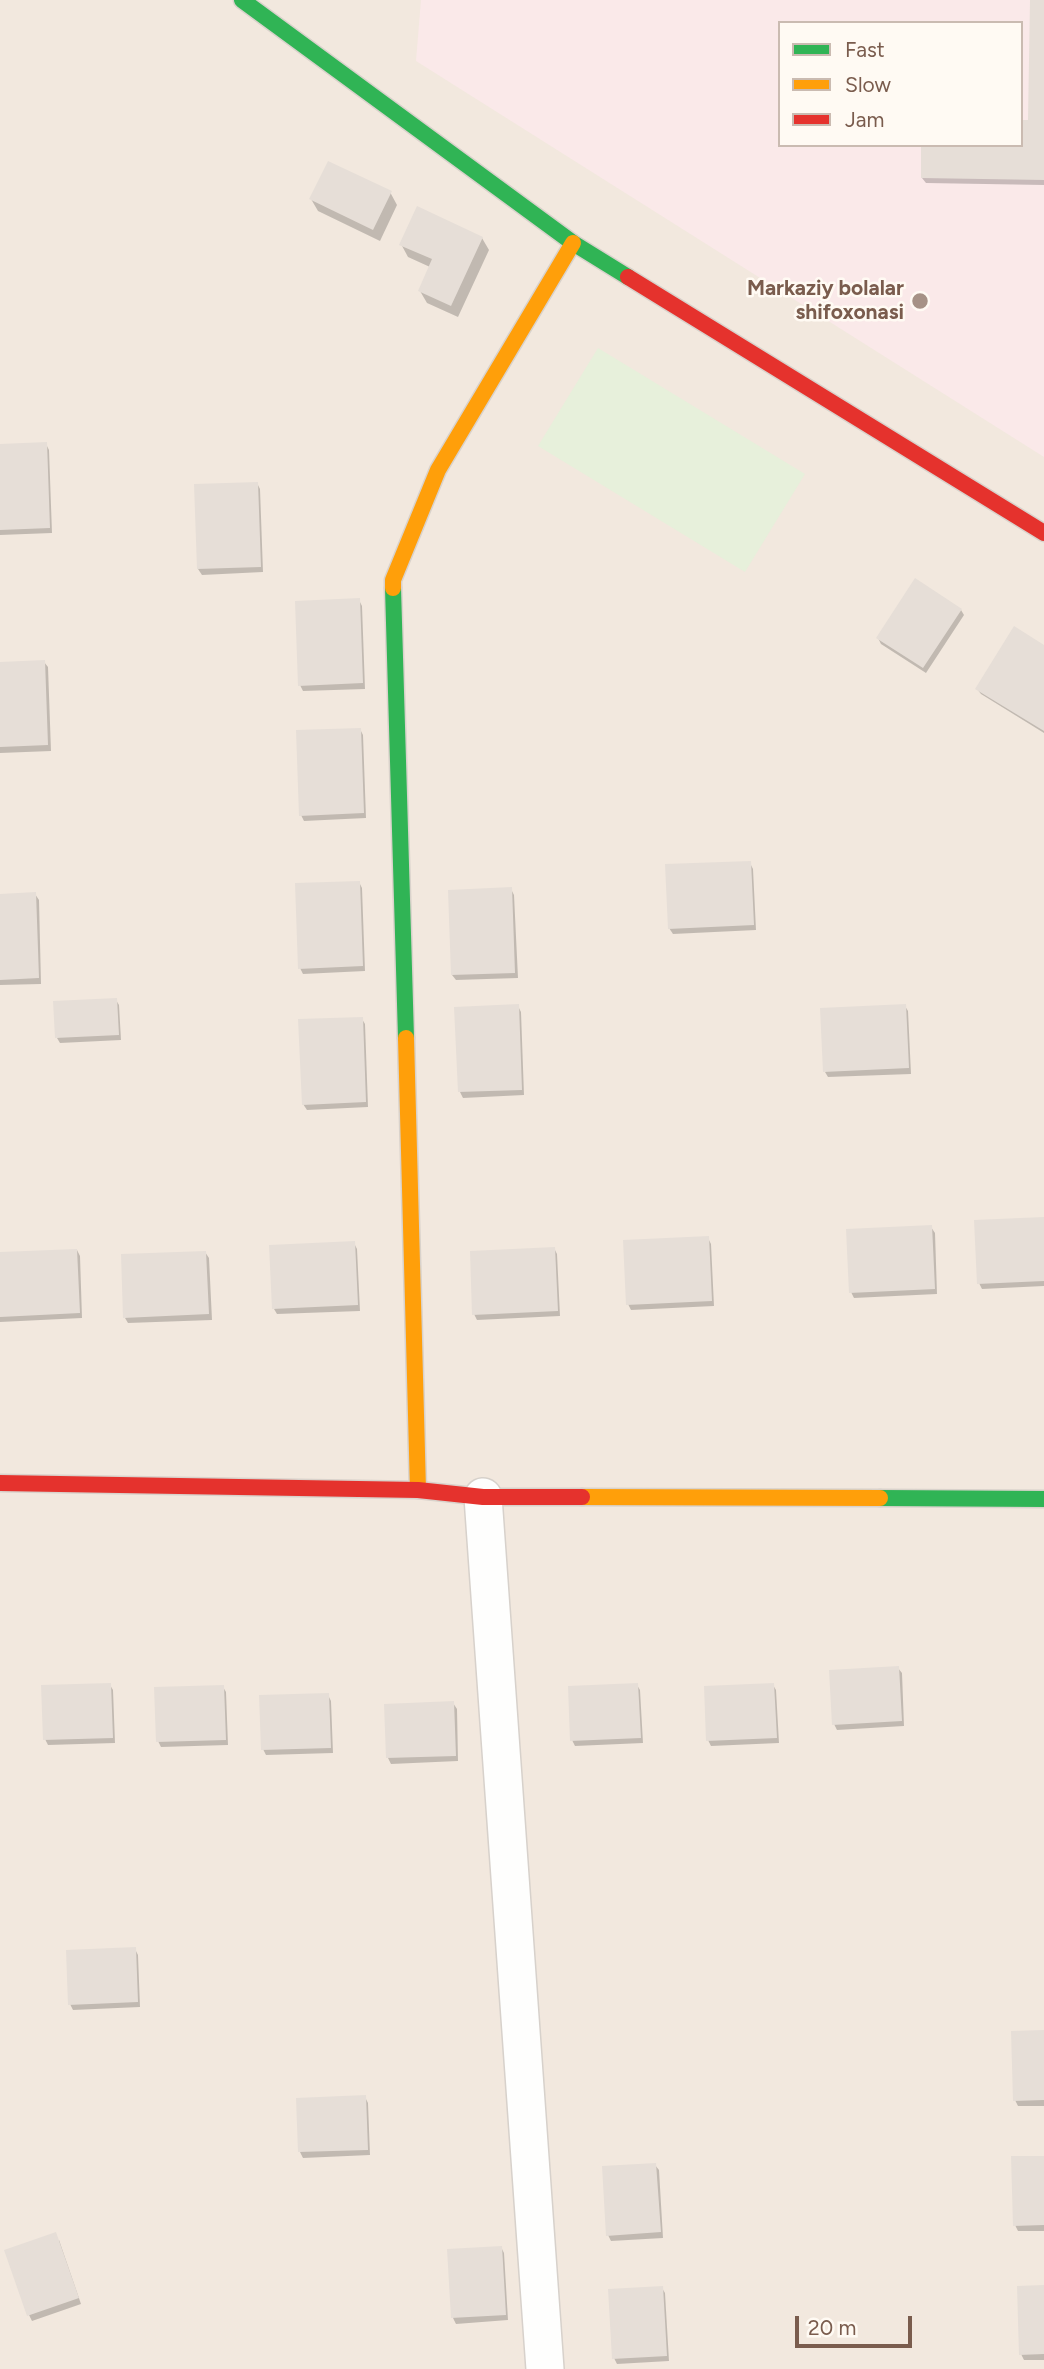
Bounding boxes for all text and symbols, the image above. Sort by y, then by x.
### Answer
legend [778,21,1023,147]
text: Fast [845,37,885,62]
text: Slow [845,72,891,97]
text: Jam [845,107,884,132]
place label: Markaziy bolalar shifoxonasi [747,276,904,326]
marker: Markaziy bolalar shifoxonasi [910,291,930,311]
scale bar [799,2302,916,2346]
text: 20 m [808,2315,856,2340]

